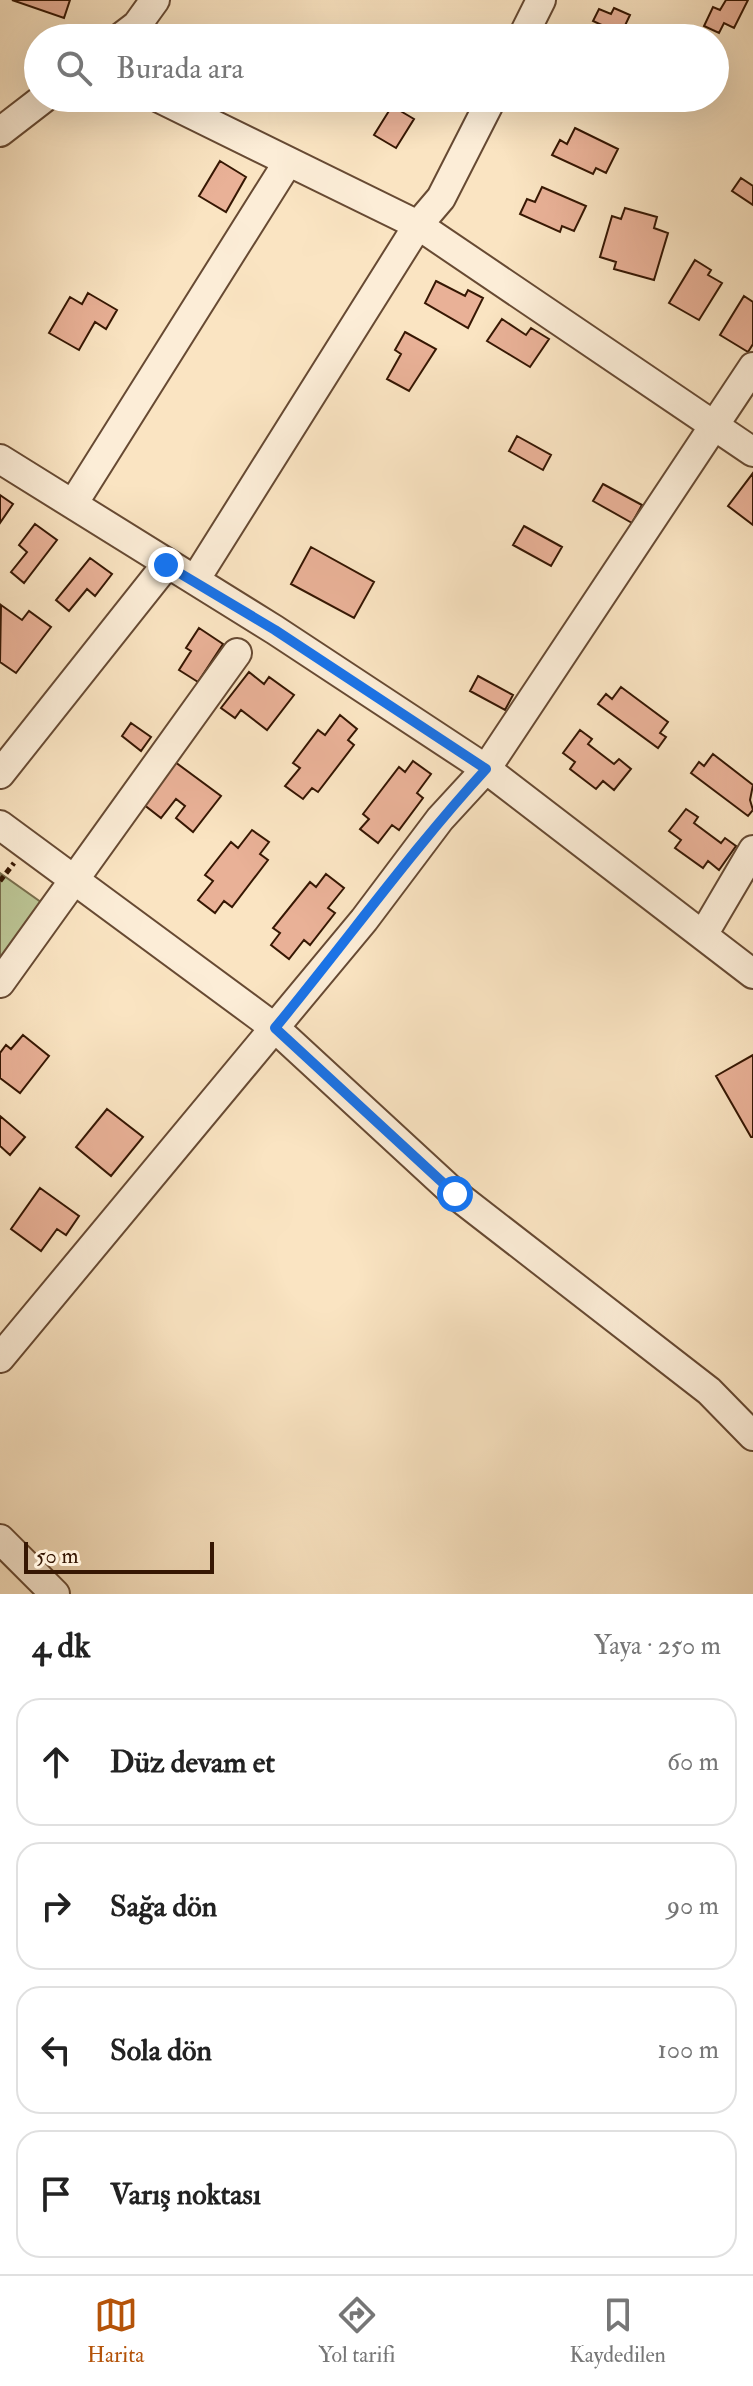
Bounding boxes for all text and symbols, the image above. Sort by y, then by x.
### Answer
search box [24,24,729,112]
icon: search [52,46,96,90]
text: Burada ara [116,50,244,87]
route end [148,547,184,583]
route start [437,1176,473,1212]
scale bar [24,1538,214,1574]
text: 50 m [36,1542,78,1570]
text: 4 dk [32,1625,91,1668]
text: Yaya · 250 m [594,1630,721,1662]
icon: ahead [34,1740,78,1784]
text: Düz devam et [110,1744,275,1781]
text: 60 m [667,1746,719,1778]
icon: right [34,1884,78,1928]
text: Sağa dön [110,1888,217,1925]
text: 90 m [667,1890,719,1922]
icon: left [34,2028,78,2072]
text: Sola dön [110,2032,212,2069]
text: 100 m [658,2034,719,2066]
icon: arrive [34,2172,78,2216]
text: Varış noktası [110,2176,261,2213]
tab: Harita [87,2293,144,2369]
tab: Yol tarifi [318,2293,395,2369]
tab: Kaydedilen [570,2293,666,2369]

